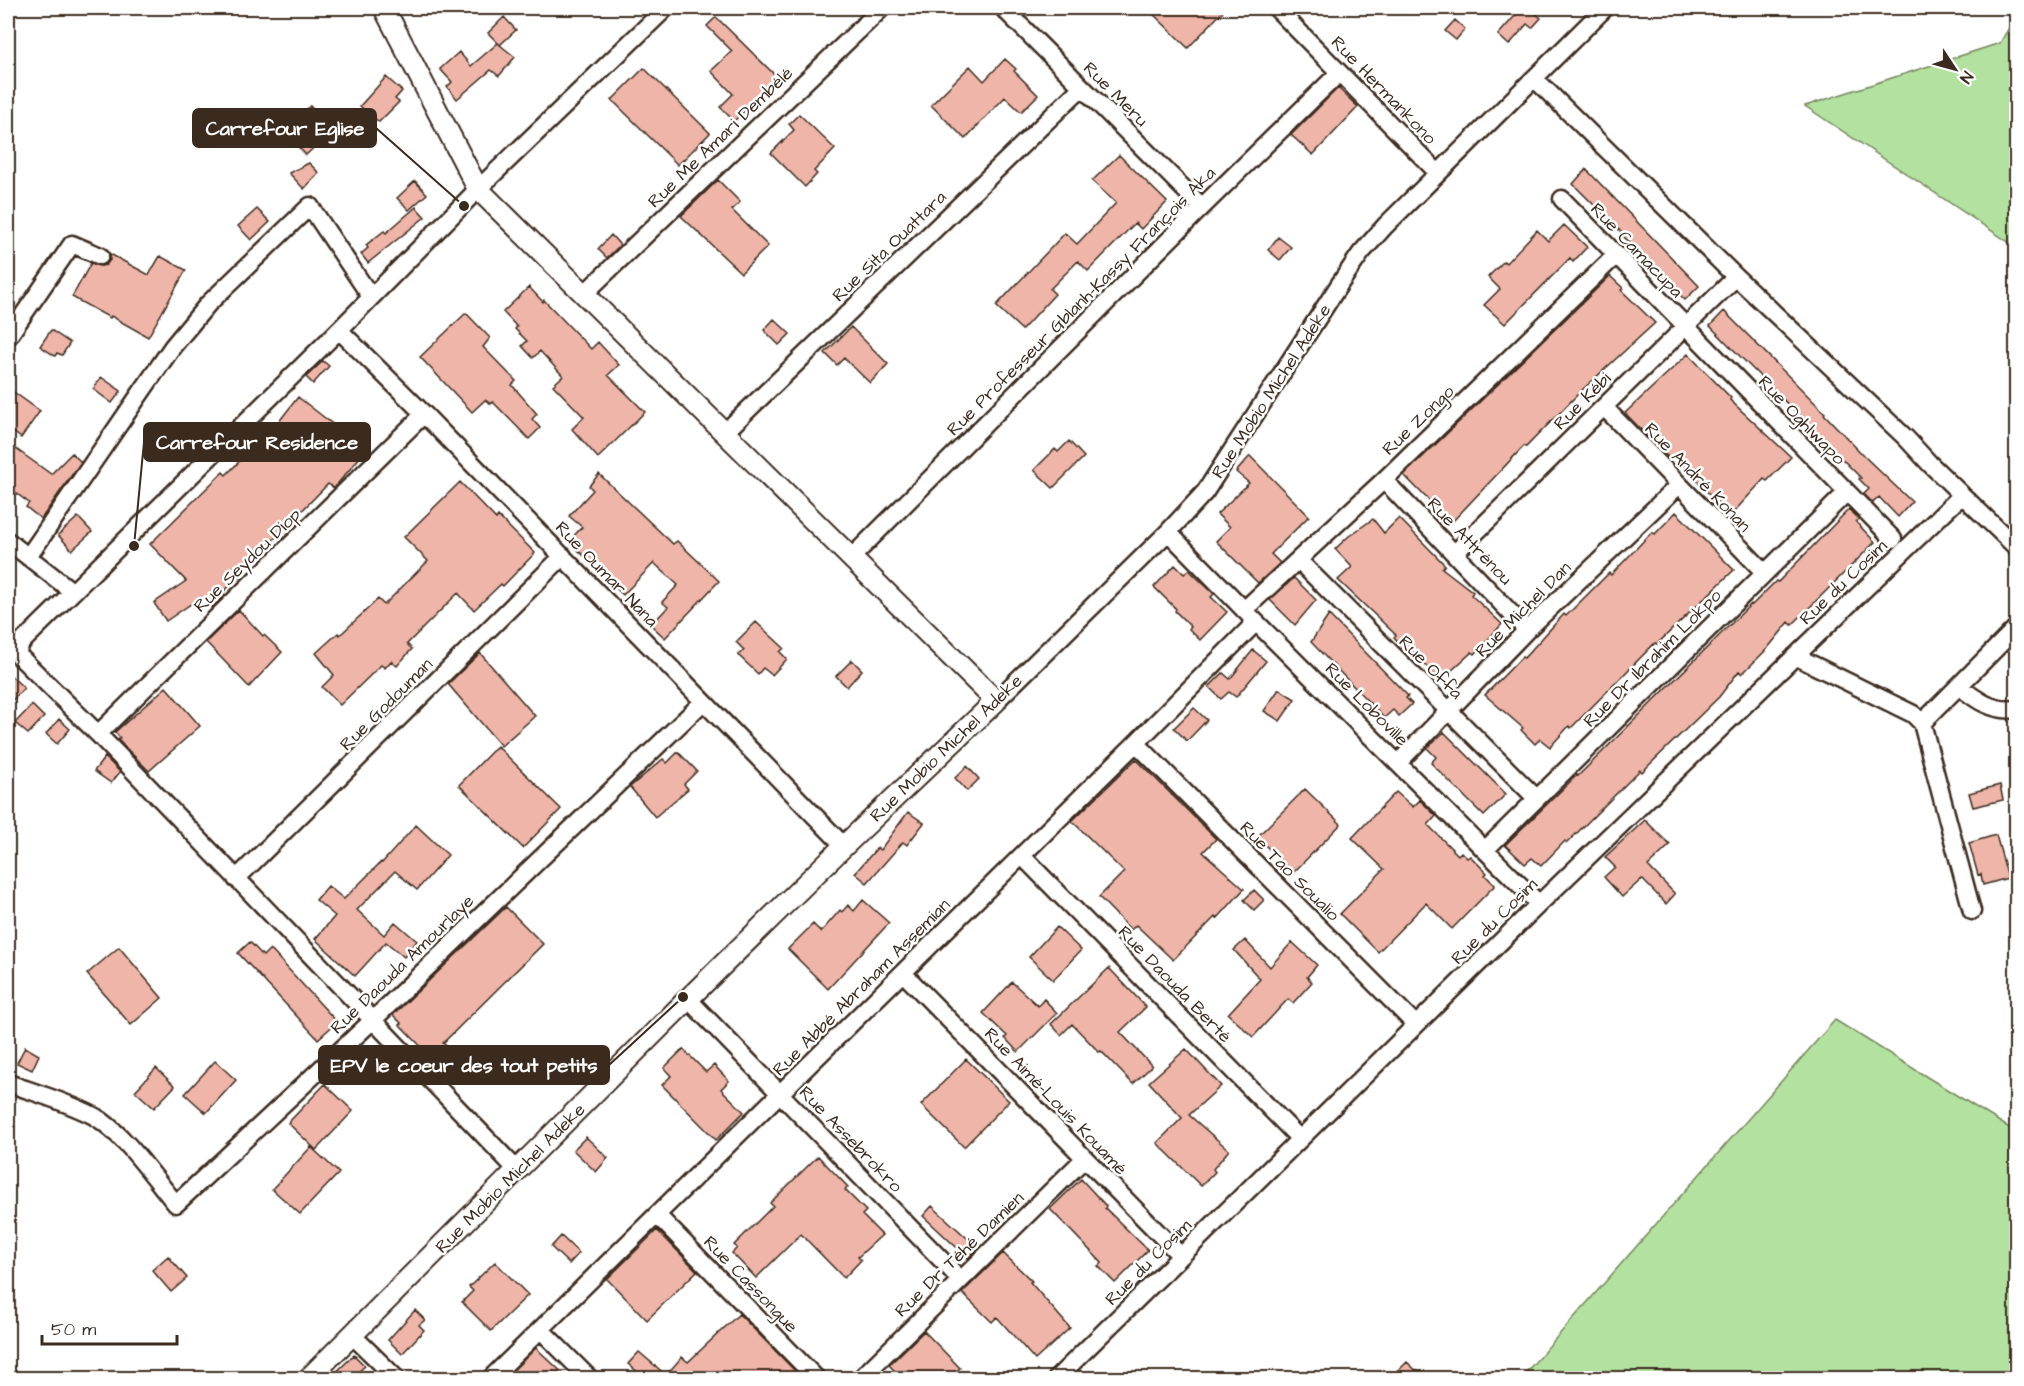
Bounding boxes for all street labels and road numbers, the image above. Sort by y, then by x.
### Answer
street label: Rue Hermankono [1325,31,1442,150]
street label: Rue Meru [1078,56,1154,132]
street label: Rue Me Amari Dembélé [642,61,799,213]
street label: Rue Professeur Gblanh-Kassy François Aka [941,161,1222,442]
street label: Rue Sita Ouattara [827,185,952,307]
street label: Rue Camacupa [1585,197,1689,304]
street label: Rue Mobio Michel Adeke [1206,299,1337,483]
street label: Rue Kébi [1548,367,1617,436]
street label: Rue Oghlwapo [1752,370,1851,471]
street label: Rue Zongo [1377,380,1461,462]
street label: Rue André Konan [1639,417,1757,538]
street label: Rue Attrénou [1421,492,1518,591]
street label: Rue Seydou Diop [188,503,307,619]
street label: Rue Oumar Nana [549,516,664,633]
street label: Rue du Cosim [1794,534,1893,631]
street label: Rue Michel Dan [1470,556,1577,663]
street label: Rue Dr Ibrahim Lokpo [1578,584,1727,733]
street label: Rue Offa [1393,630,1468,705]
street label: Rue Godouman [334,652,438,756]
street label: Rue Loboville [1319,657,1414,752]
street label: Rue Mobio Michel Adeke [865,669,1028,828]
street label: Rue Tao Soualio [1234,816,1345,927]
street label: Rue du Cosim [1446,873,1543,970]
street label: Rue Daouda Amourlaye [325,889,481,1040]
street label: Rue Abbé Abraham Assemian [767,893,956,1082]
street label: Rue Daouda Berté [1112,920,1237,1049]
street label: Rue Aimé-Louis Kouamé [978,1022,1133,1181]
street label: Rue Assebrokro [793,1080,908,1198]
street label: Rue Mobio Michel Adeke [430,1098,591,1259]
street label: Rue Dr Téhé Damien [889,1186,1029,1323]
street label: Rue du Cosim [1100,1214,1197,1311]
street label: Rue Cassongue [697,1230,804,1339]

